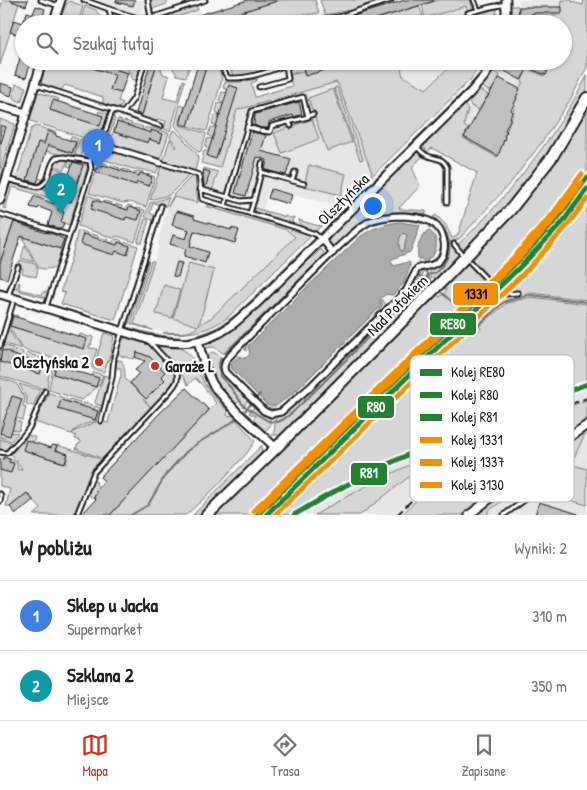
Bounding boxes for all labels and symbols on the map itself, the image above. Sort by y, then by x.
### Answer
pin: 1 [82,129,114,170]
street label: Olsztyńska [312,168,374,230]
pin: 2 [45,173,77,214]
your location [360,193,386,219]
street label: Nad Potokiem [362,269,433,340]
line badge: 1331 [452,282,499,306]
text: 1331 [465,284,487,303]
line badge: RE80 [429,312,477,336]
text: RE80 [441,314,466,333]
place label: Olsztyńska 2 [13,351,90,374]
place label: Garaże L [165,355,214,377]
legend [410,355,574,502]
marker: Olsztyńska 2 [93,356,105,368]
marker: Garaże L [149,360,161,372]
text: Kolej RE80 [451,362,505,382]
text: Kolej R80 [451,385,498,405]
line badge: R80 [357,395,395,419]
text: R80 [367,397,386,416]
text: Kolej R81 [451,407,497,427]
text: Kolej 1331 [451,430,502,450]
text: Kolej 1337 [451,452,504,472]
line badge: R81 [350,462,388,486]
text: R81 [360,463,378,482]
text: Kolej 3130 [451,475,504,495]

